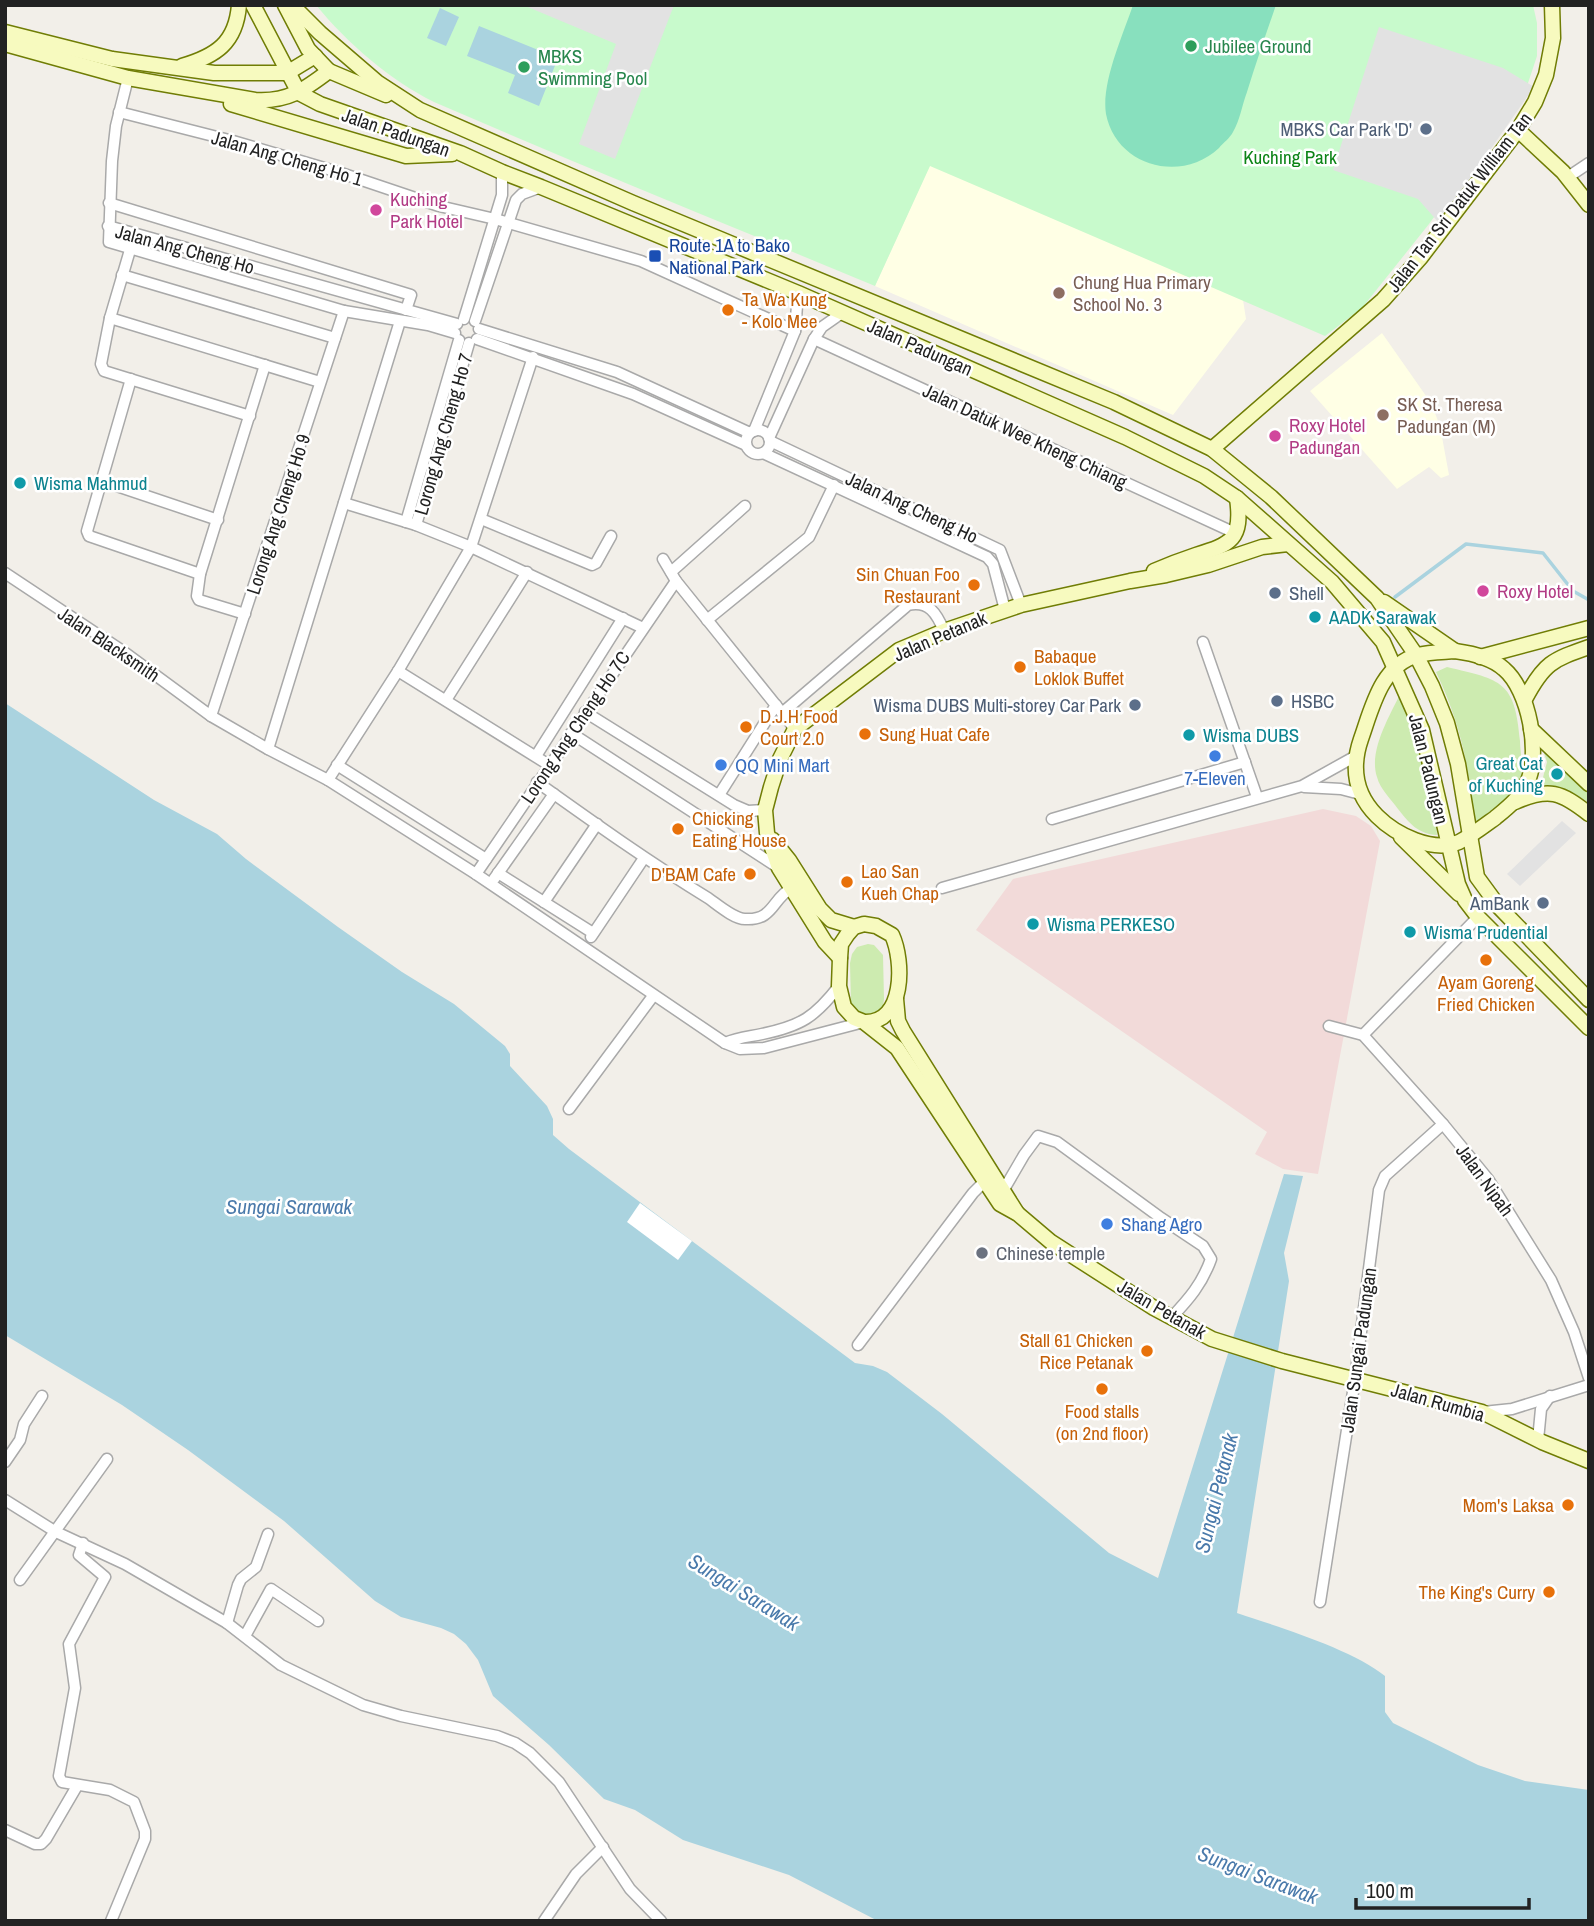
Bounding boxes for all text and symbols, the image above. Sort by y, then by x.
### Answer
place label: Jubilee Ground [1205,33,1312,59]
marker: Jubilee Ground [1183,38,1199,54]
place label: MBKS Swimming Pool [538,43,647,91]
marker: MBKS Swimming Pool [516,59,532,75]
street label: Jalan Padungan [339,101,453,163]
street label: Jalan Tan Sri Datuk William Tan [1380,107,1538,297]
place label: MBKS Car Park 'D' [1281,116,1412,142]
marker: MBKS Car Park 'D' [1418,121,1434,137]
street label: Jalan Ang Cheng Ho 1 [208,124,366,192]
park label: Kuching Park [1243,144,1337,170]
place label: Kuching Park Hotel [390,186,463,234]
marker: Kuching Park Hotel [368,202,384,218]
street label: Jalan Ang Cheng Ho [113,218,257,280]
place label: Route 1A to Bako National Park [669,232,790,280]
marker: Route 1A to Bako National Park [647,248,663,264]
place label: Chung Hua Primary School No. 3 [1073,269,1211,317]
marker: Chung Hua Primary School No. 3 [1051,285,1067,301]
place label: Ta Wa Kung - Kolo Mee [742,286,827,334]
marker: Ta Wa Kung - Kolo Mee [720,302,736,318]
street label: Jalan Padungan [863,312,977,382]
street label: Lorong Ang Cheng Ho 7 [407,350,479,518]
street label: Jalan Datuk Wee Kheng Chiang [919,377,1132,495]
place label: SK St. Theresa Padungan (M) [1397,391,1503,439]
marker: SK St. Theresa Padungan (M) [1375,407,1391,423]
place label: Roxy Hotel Padungan [1289,412,1365,460]
marker: Roxy Hotel Padungan [1267,428,1283,444]
street label: Lorong Ang Cheng Ho 9 [240,430,316,598]
street label: Jalan Ang Cheng Ho [842,465,982,549]
place label: Wisma Mahmud [34,470,147,496]
marker: Wisma Mahmud [12,475,28,491]
place label: Sin Chuan Foo Restaurant [856,561,961,609]
marker: Sin Chuan Foo Restaurant [966,577,982,593]
place label: Roxy Hotel [1497,578,1573,604]
place label: Shell [1289,580,1324,606]
marker: Roxy Hotel [1475,583,1491,599]
marker: Shell [1267,585,1283,601]
street label: Jalan Blacksmith [53,600,165,688]
place label: AADK Sarawak [1328,604,1437,630]
street label: Jalan Petanak [889,605,991,667]
marker: AADK Sarawak [1307,609,1323,625]
place label: Babaque Loklok Buffet [1034,643,1124,691]
street label: Lorong Ang Cheng Ho 7C [514,646,636,808]
marker: Babaque Loklok Buffet [1012,659,1028,675]
place label: HSBC [1291,688,1334,714]
place label: Wisma DUBS Multi-storey Car Park [873,692,1121,718]
marker: HSBC [1269,693,1285,709]
marker: Wisma DUBS Multi-storey Car Park [1127,697,1143,713]
place label: D.J.H Food Court 2.0 [760,703,838,751]
street label: Jalan Padungan [1403,711,1455,827]
marker: D.J.H Food Court 2.0 [738,719,754,735]
place label: Sung Huat Cafe [879,721,990,747]
place label: Wisma DUBS [1203,722,1299,748]
marker: Sung Huat Cafe [857,726,873,742]
marker: Wisma DUBS [1181,727,1197,743]
marker: 7-Eleven [1207,748,1223,764]
place label: Great Cat of Kuching [1469,750,1544,798]
place label: QQ Mini Mart [735,752,830,778]
marker: QQ Mini Mart [713,757,729,773]
place label: 7-Eleven [1184,765,1246,791]
marker: Great Cat of Kuching [1549,766,1565,782]
place label: Chicking Eating House [692,805,786,853]
marker: Chicking Eating House [670,821,686,837]
place label: Lao San Kueh Chap [861,858,939,906]
place label: D'BAM Cafe [651,861,736,887]
marker: D'BAM Cafe [742,866,758,882]
marker: Lao San Kueh Chap [839,874,855,890]
place label: AmBank [1469,890,1529,916]
marker: AmBank [1535,895,1551,911]
place label: Wisma PERKESO [1047,911,1175,937]
marker: Wisma PERKESO [1025,916,1041,932]
place label: Wisma Prudential [1424,919,1548,945]
marker: Wisma Prudential [1402,924,1418,940]
marker: Ayam Goreng Fried Chicken [1478,952,1494,968]
place label: Ayam Goreng Fried Chicken [1437,969,1535,1017]
street label: Jalan Nipah [1450,1139,1520,1221]
water label: Sungai Sarawak [226,1192,354,1221]
place label: Shang Agro [1121,1211,1202,1237]
marker: Shang Agro [1099,1216,1115,1232]
place label: Chinese temple [996,1240,1105,1266]
marker: Chinese temple [974,1245,990,1261]
street label: Jalan Sungai Padungan [1334,1266,1382,1434]
street label: Jalan Petanak [1113,1273,1211,1345]
place label: Stall 61 Chicken Rice Petanak [1020,1327,1133,1375]
marker: Stall 61 Chicken Rice Petanak [1139,1343,1155,1359]
street label: Jalan Rumbia [1388,1376,1488,1428]
marker: Food stalls (on 2nd floor) [1094,1381,1110,1397]
place label: Food stalls (on 2nd floor) [1056,1398,1148,1446]
water label: Sungai Petanak [1187,1429,1245,1556]
place label: Mom's Laksa [1463,1492,1554,1518]
marker: Mom's Laksa [1560,1497,1576,1513]
water label: Sungai Sarawak [683,1546,806,1639]
place label: The King's Curry [1419,1579,1535,1605]
marker: The King's Curry [1541,1584,1557,1600]
water label: Sungai Sarawak [1194,1839,1323,1912]
scale bar [1356,1867,1529,1911]
text: 100 m [1366,1876,1414,1905]

